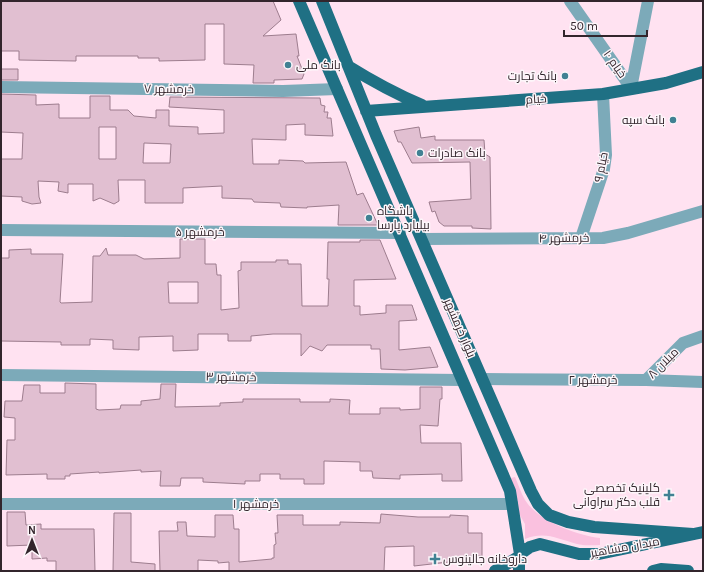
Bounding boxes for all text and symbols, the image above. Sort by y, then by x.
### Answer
scale bar [564,12,647,38]
text: 50 m [570,19,598,33]
street label: خیام ۱۰ [600,47,630,81]
place label: بانک ملی [296,58,341,72]
marker: بانک ملی [283,60,293,70]
place label: بانک تجارت [508,69,557,83]
marker: بانک تجارت [560,71,570,81]
street label: خرمشهر ۷ [144,82,194,96]
street label: خیام [525,91,547,108]
place label: بانک سپه [622,113,665,128]
marker: بانک سپه [668,115,678,125]
place label: بانک صادرات [428,146,486,160]
marker: بانک صادرات [415,148,425,158]
street label: خیام ۹ [591,151,612,183]
place label: باشگاه بیلیارد پارسا [377,204,430,234]
marker: باشگاه بیلیارد پارسا [364,213,374,223]
street label: خرمشهر ۵ [175,225,225,239]
street label: خرمشهر ۴ [539,231,589,245]
street label: بلوار خرمشهر [441,295,479,360]
street label: میلان ۸ [645,345,681,381]
street label: خرمشهر ۳ [205,370,257,384]
street label: خرمشهر ۲ [569,373,617,387]
place label: کلینیک تخصصی قلب دکتر سراوانی [573,481,660,509]
marker: کلینیک تخصصی قلب دکتر سراوانی [663,489,675,501]
street label: خرمشهر ۱ [233,497,279,511]
north arrow [12,520,52,560]
text: N [28,524,36,537]
street label: میدان مشاهیر [588,534,661,560]
place label: داروخانه جالینوس [443,552,527,566]
marker: داروخانه جالینوس [430,554,440,564]

